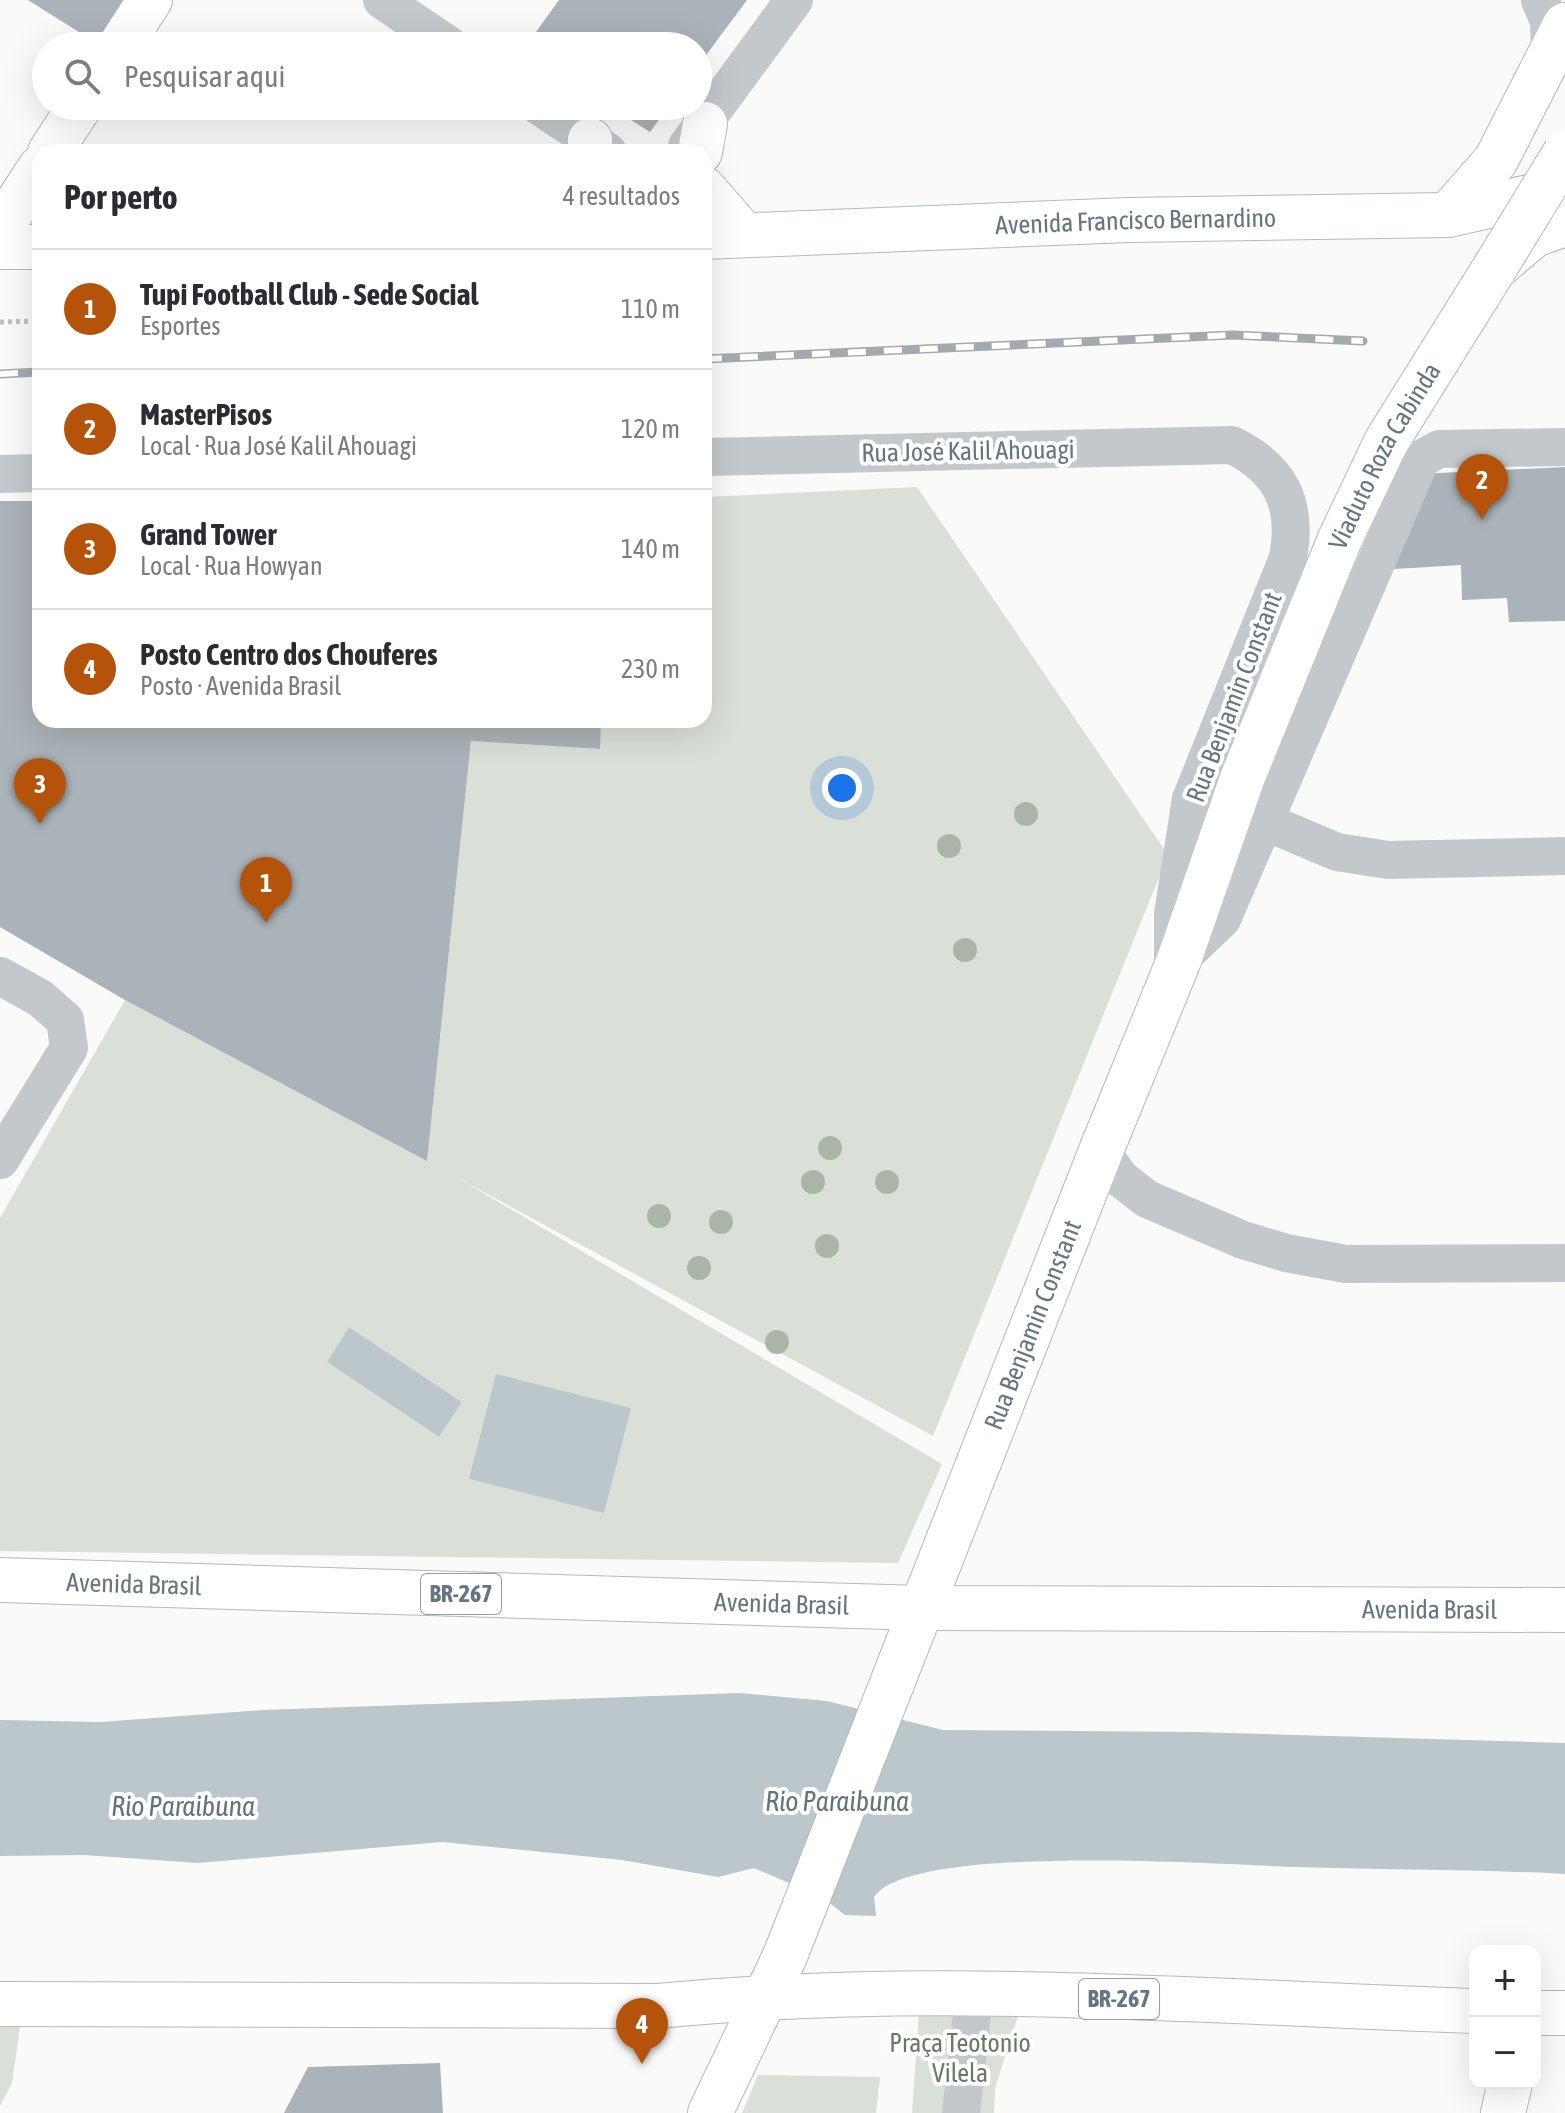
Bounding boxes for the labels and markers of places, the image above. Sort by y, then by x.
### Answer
pin: 2 [1456,454,1508,520]
pin: 3 [14,758,66,824]
pin: 1 [240,857,292,923]
pin: 4 [616,1998,668,2064]

